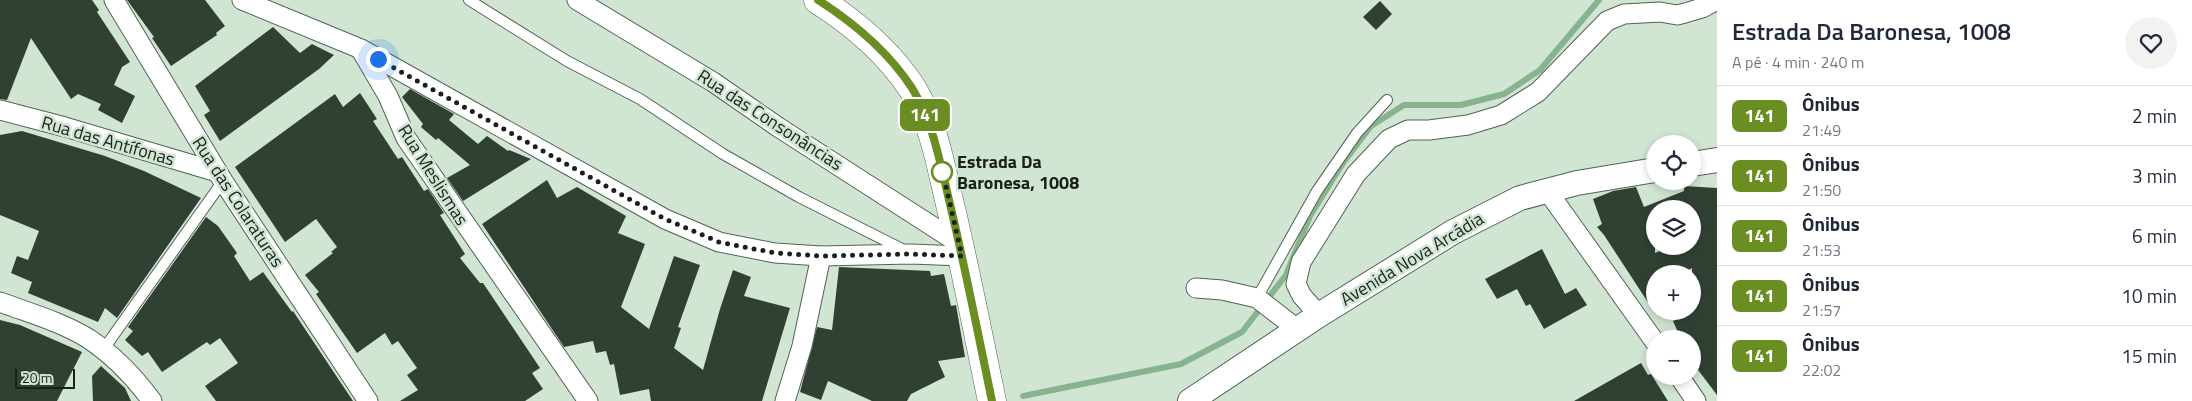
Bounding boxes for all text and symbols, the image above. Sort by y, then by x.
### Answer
text: Estrada Da Baronesa, 1008 [1732,13,2011,49]
button: heart [2125,17,2177,69]
your location [366,47,391,72]
text: A pé · 4 min · 240 m [1732,50,1864,74]
street label: Rua das Consonâncias [692,62,848,177]
text: Ônibus [1802,89,1860,118]
line badge: 141 [896,99,954,131]
text: 141 [910,101,940,128]
text: 2 min [2132,101,2177,130]
text: 141 [1744,102,1775,129]
street label: Rua das Antífonas [38,109,178,172]
text: 21:49 [1802,118,1841,142]
street label: Rua Meslismas [392,119,475,231]
street label: Rua das Colaraturas [186,131,291,273]
map controls [1646,135,1701,385]
button: locate [1646,135,1701,190]
place label: Estrada Da Baronesa, 1008 [957,148,1079,196]
text: Ônibus [1802,149,1860,178]
marker: Estrada Da Baronesa, 1008 [931,161,953,183]
text: 3 min [2132,161,2177,190]
text: 141 [1744,162,1775,189]
text: 21:50 [1802,178,1841,202]
button: layers [1646,200,1701,255]
street label: Avenida Nova Arcádia [1335,205,1489,312]
text: Ônibus [1802,209,1860,238]
text: 6 min [2132,221,2177,250]
text: 141 [1744,222,1775,249]
text: 21:53 [1802,238,1841,262]
button: + [1646,265,1701,320]
text: Ônibus [1802,269,1860,298]
text: 10 min [2121,281,2177,310]
text: 141 [1744,282,1775,309]
text: 21:57 [1802,298,1841,322]
text: Ônibus [1802,329,1860,358]
button: − [1646,330,1701,385]
text: 15 min [2121,341,2177,370]
text: 141 [1744,342,1775,369]
text: 22:02 [1802,358,1841,382]
scale bar [15,366,75,389]
text: 20 m [22,367,52,388]

